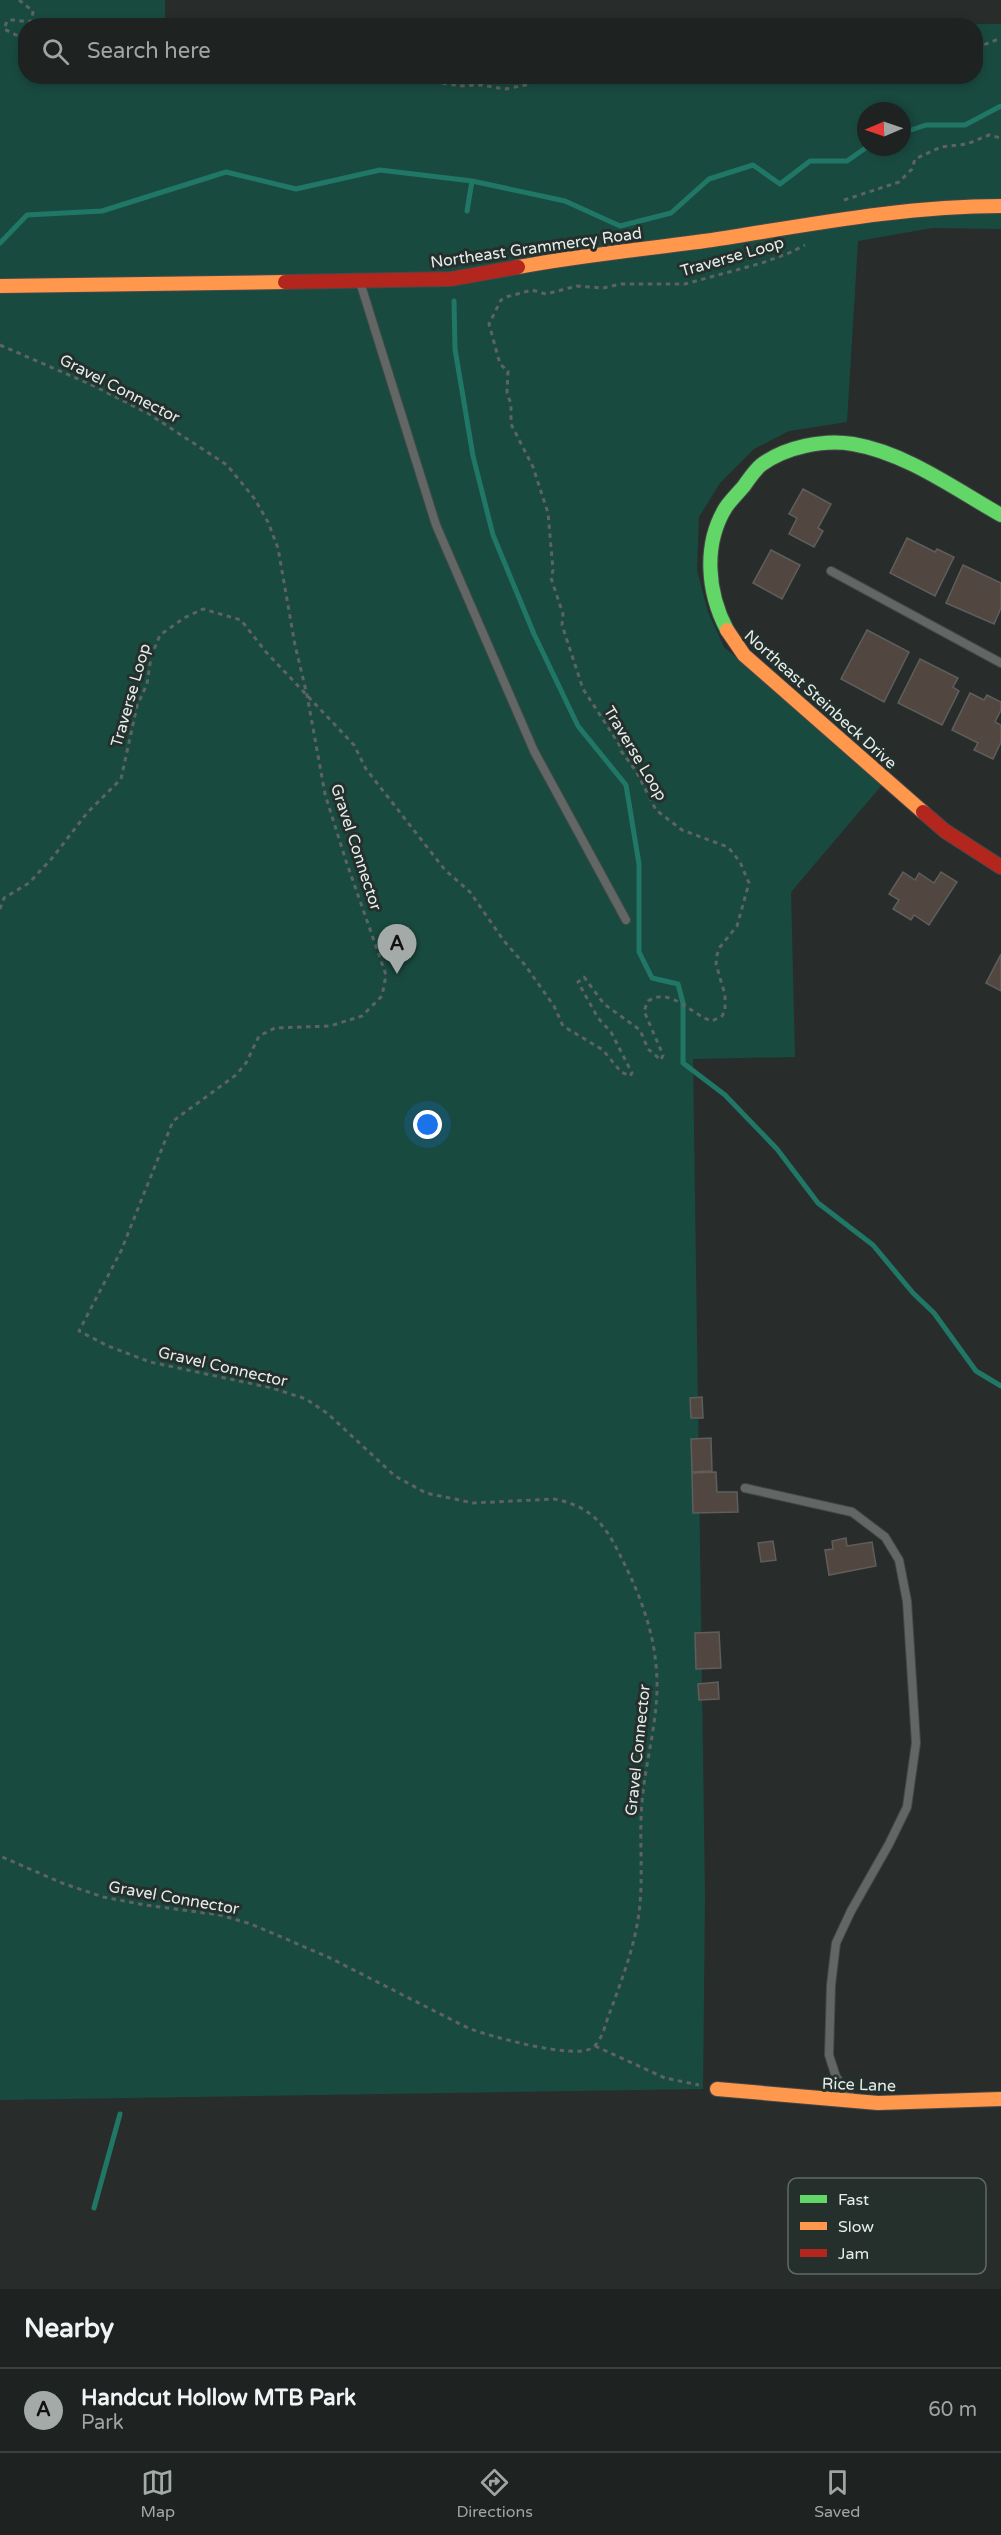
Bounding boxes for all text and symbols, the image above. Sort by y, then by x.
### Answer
search box [18,18,983,84]
icon: search [39,35,72,68]
text: Search here [87,38,211,64]
north arrow [857,102,911,156]
street label: Northeast Grammercy Road [429,223,643,273]
street label: Traverse Loop [678,233,786,281]
street label: Gravel Connector [56,350,184,428]
street label: Northeast Steinbeck Drive [740,626,901,774]
street label: Traverse Loop [107,641,155,749]
street label: Traverse Loop [599,703,671,805]
street label: Gravel Connector [326,781,386,914]
pin: A [378,924,416,974]
your location [413,1110,442,1139]
street label: Gravel Connector [156,1342,290,1392]
street label: Gravel Connector [621,1682,655,1817]
street label: Gravel Connector [107,1877,242,1919]
street label: Rice Lane [822,2074,896,2096]
legend [788,2178,986,2274]
text: Fast [838,2190,869,2210]
text: Slow [838,2217,874,2237]
text: Jam [838,2244,869,2264]
text: Nearby [24,2313,114,2344]
text: Handcut Hollow MTB Park [81,2385,356,2411]
text: A [36,2398,51,2422]
text: 60 m [928,2398,977,2422]
text: Park [81,2411,124,2435]
tab: Map [141,2466,175,2522]
tab: Directions [456,2466,533,2522]
tab: Saved [814,2466,860,2522]

